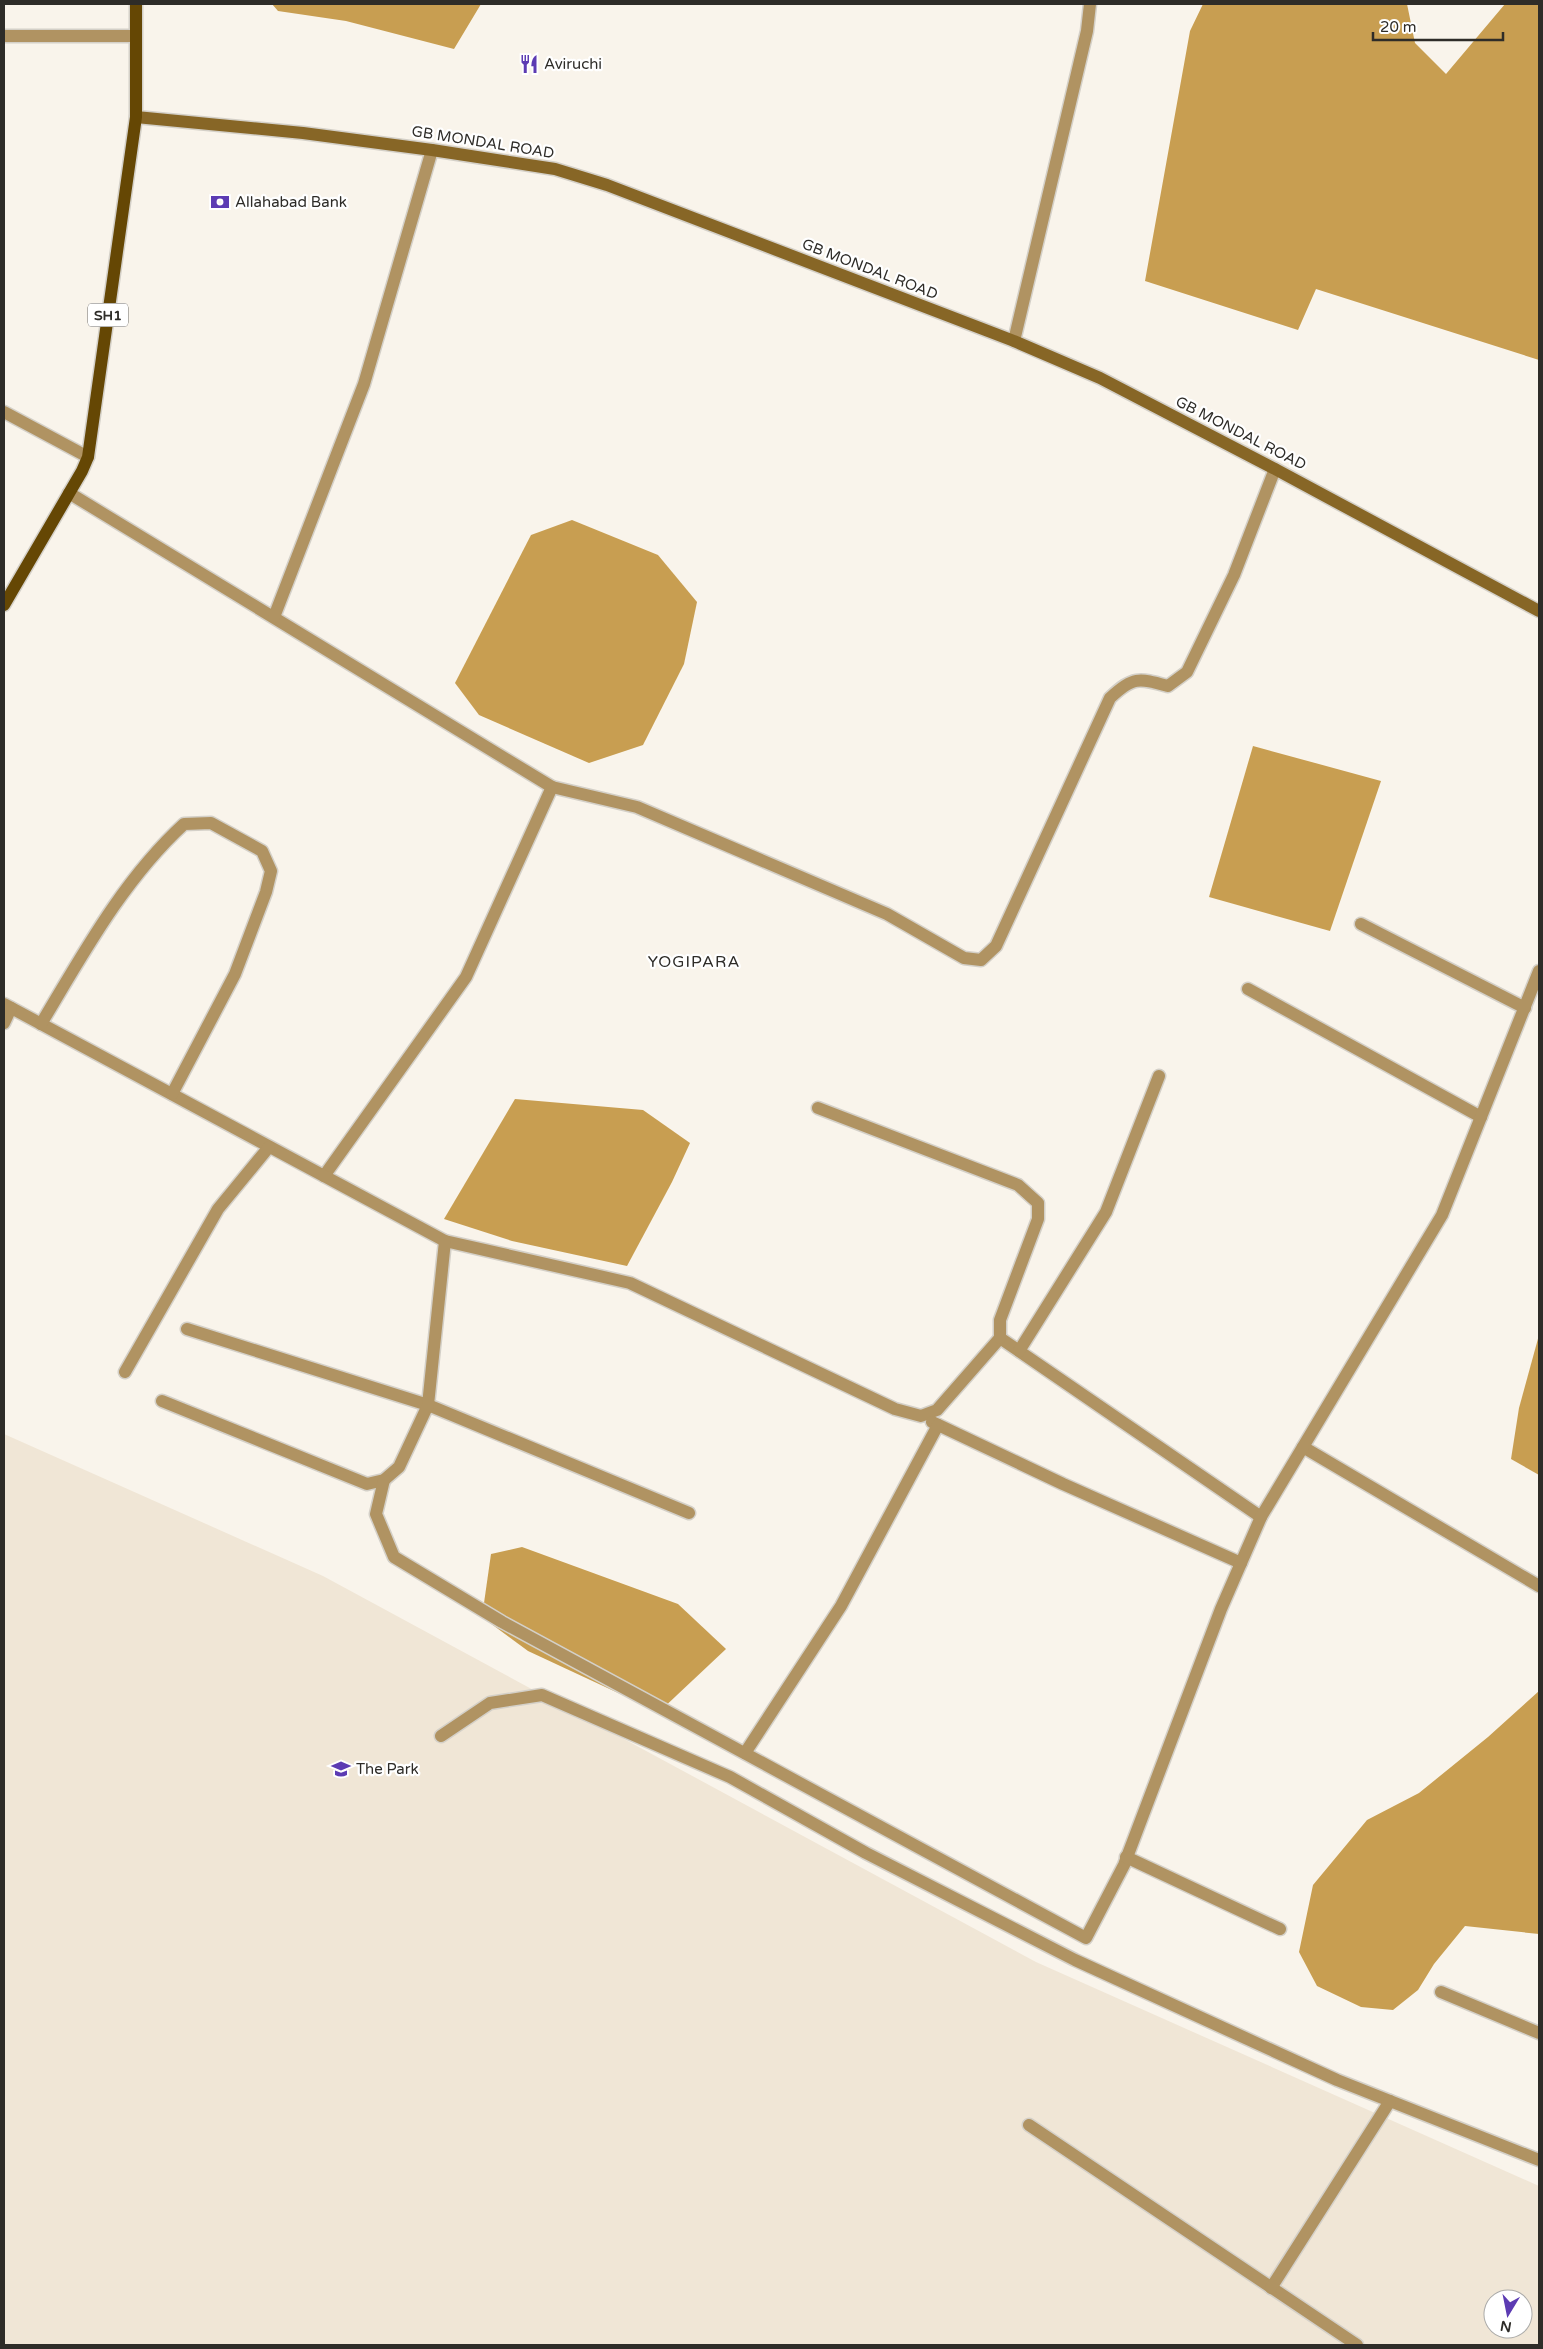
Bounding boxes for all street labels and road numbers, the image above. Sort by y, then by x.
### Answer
street label: GB MONDAL ROAD [410,122,556,162]
street label: GB MONDAL ROAD [799,235,941,303]
road number: SH1 [88,304,128,326]
street label: GB MONDAL ROAD [1173,392,1309,474]

